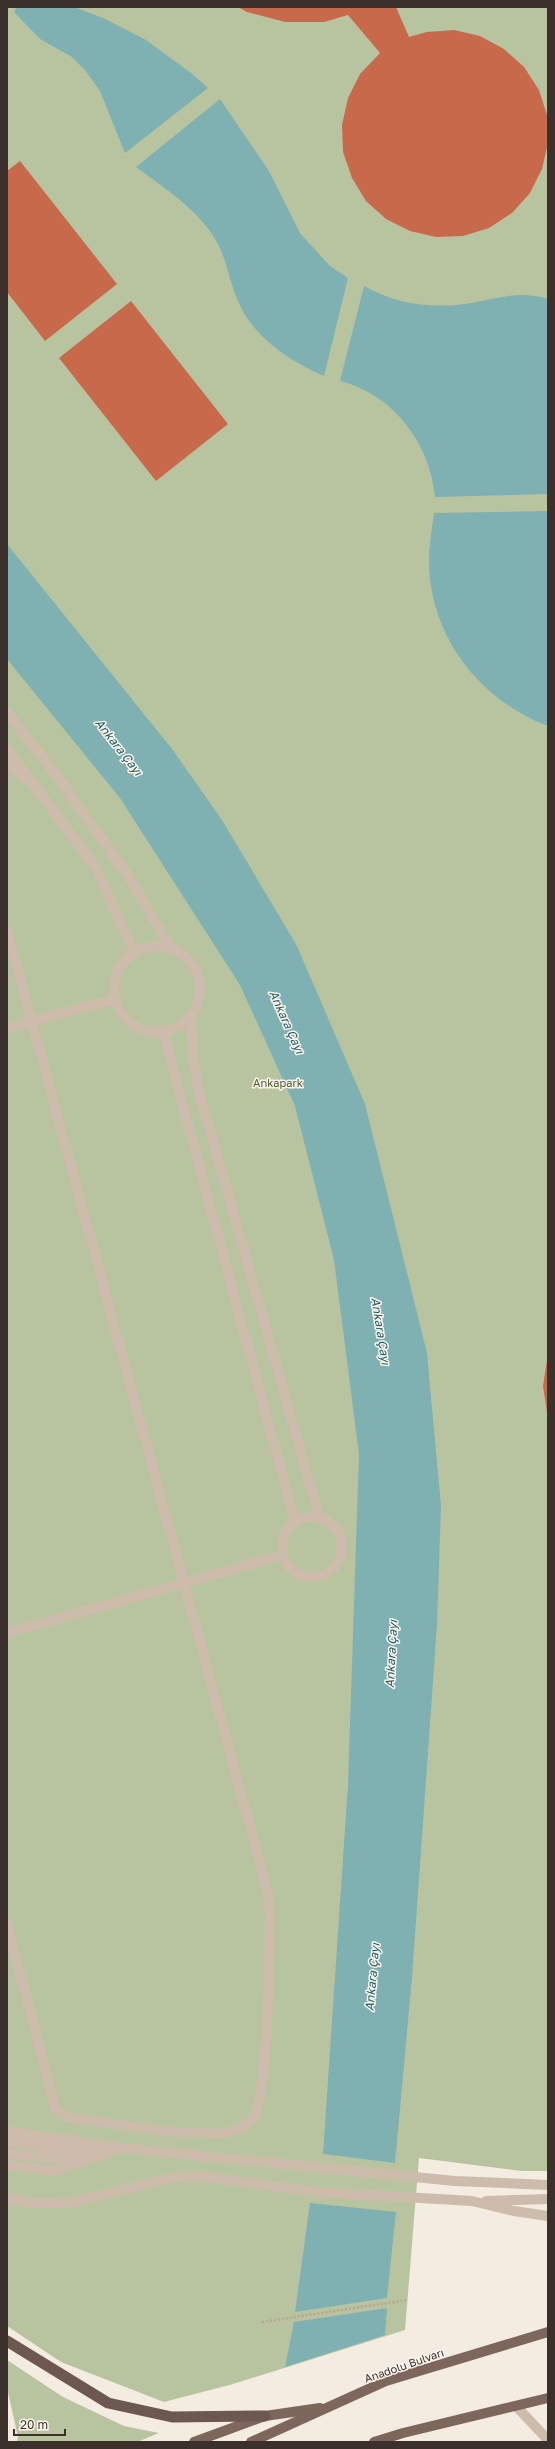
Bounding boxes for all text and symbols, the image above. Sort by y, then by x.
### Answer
water label: Ankara Çayı [92,716,146,779]
water label: Ankara Çayı [266,988,308,1057]
park label: Ankapark [253,1076,303,1089]
water label: Ankara Çayı [368,1296,394,1366]
water label: Ankara Çayı [382,1619,400,1688]
water label: Ankara Çayı [362,1942,382,2011]
street label: Anadolu Bulvarı [363,2345,445,2385]
scale bar [14,2411,65,2437]
text: 20 m [20,2417,48,2432]

